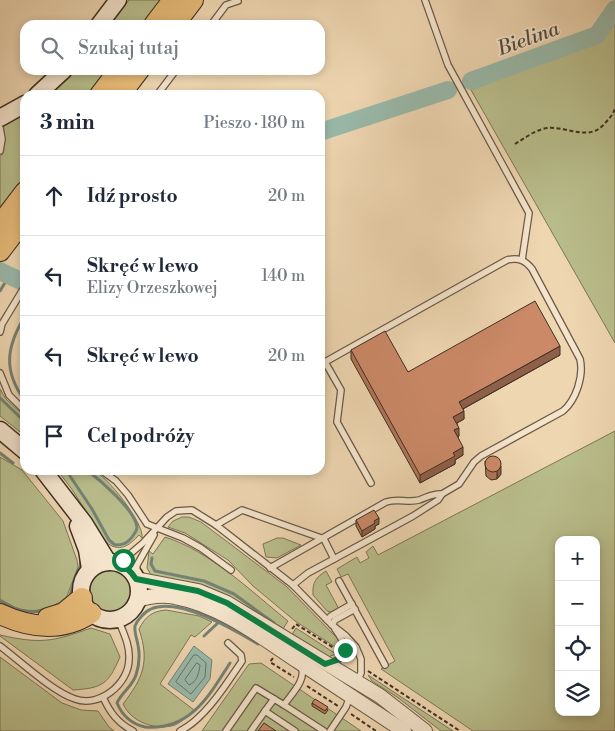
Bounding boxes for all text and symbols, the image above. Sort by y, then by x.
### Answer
water label: Bielina [493,16,564,62]
search box [20,20,325,75]
icon: search [38,34,66,62]
text: Szukaj tutaj [78,36,179,60]
text: 3 min [40,110,95,136]
text: Pieszo · 180 m [203,113,305,133]
icon: ahead [40,182,68,210]
text: Idź prosto [87,184,178,208]
text: 20 m [268,186,305,206]
text: Skręć w lewo [87,254,199,278]
icon: left [40,262,68,290]
text: 140 m [261,266,305,286]
text: Elizy Orzeszkowej [87,278,218,298]
icon: left [40,342,68,370]
text: Skręć w lewo [87,344,199,368]
text: 20 m [268,346,305,366]
icon: arrive [40,422,68,450]
text: Cel podróży [87,424,194,448]
map controls [555,536,600,716]
button: + [555,536,600,581]
route start [112,549,135,572]
button: − [555,581,600,626]
button: locate [555,626,600,671]
route end [334,639,357,662]
button: layers [555,671,600,716]

